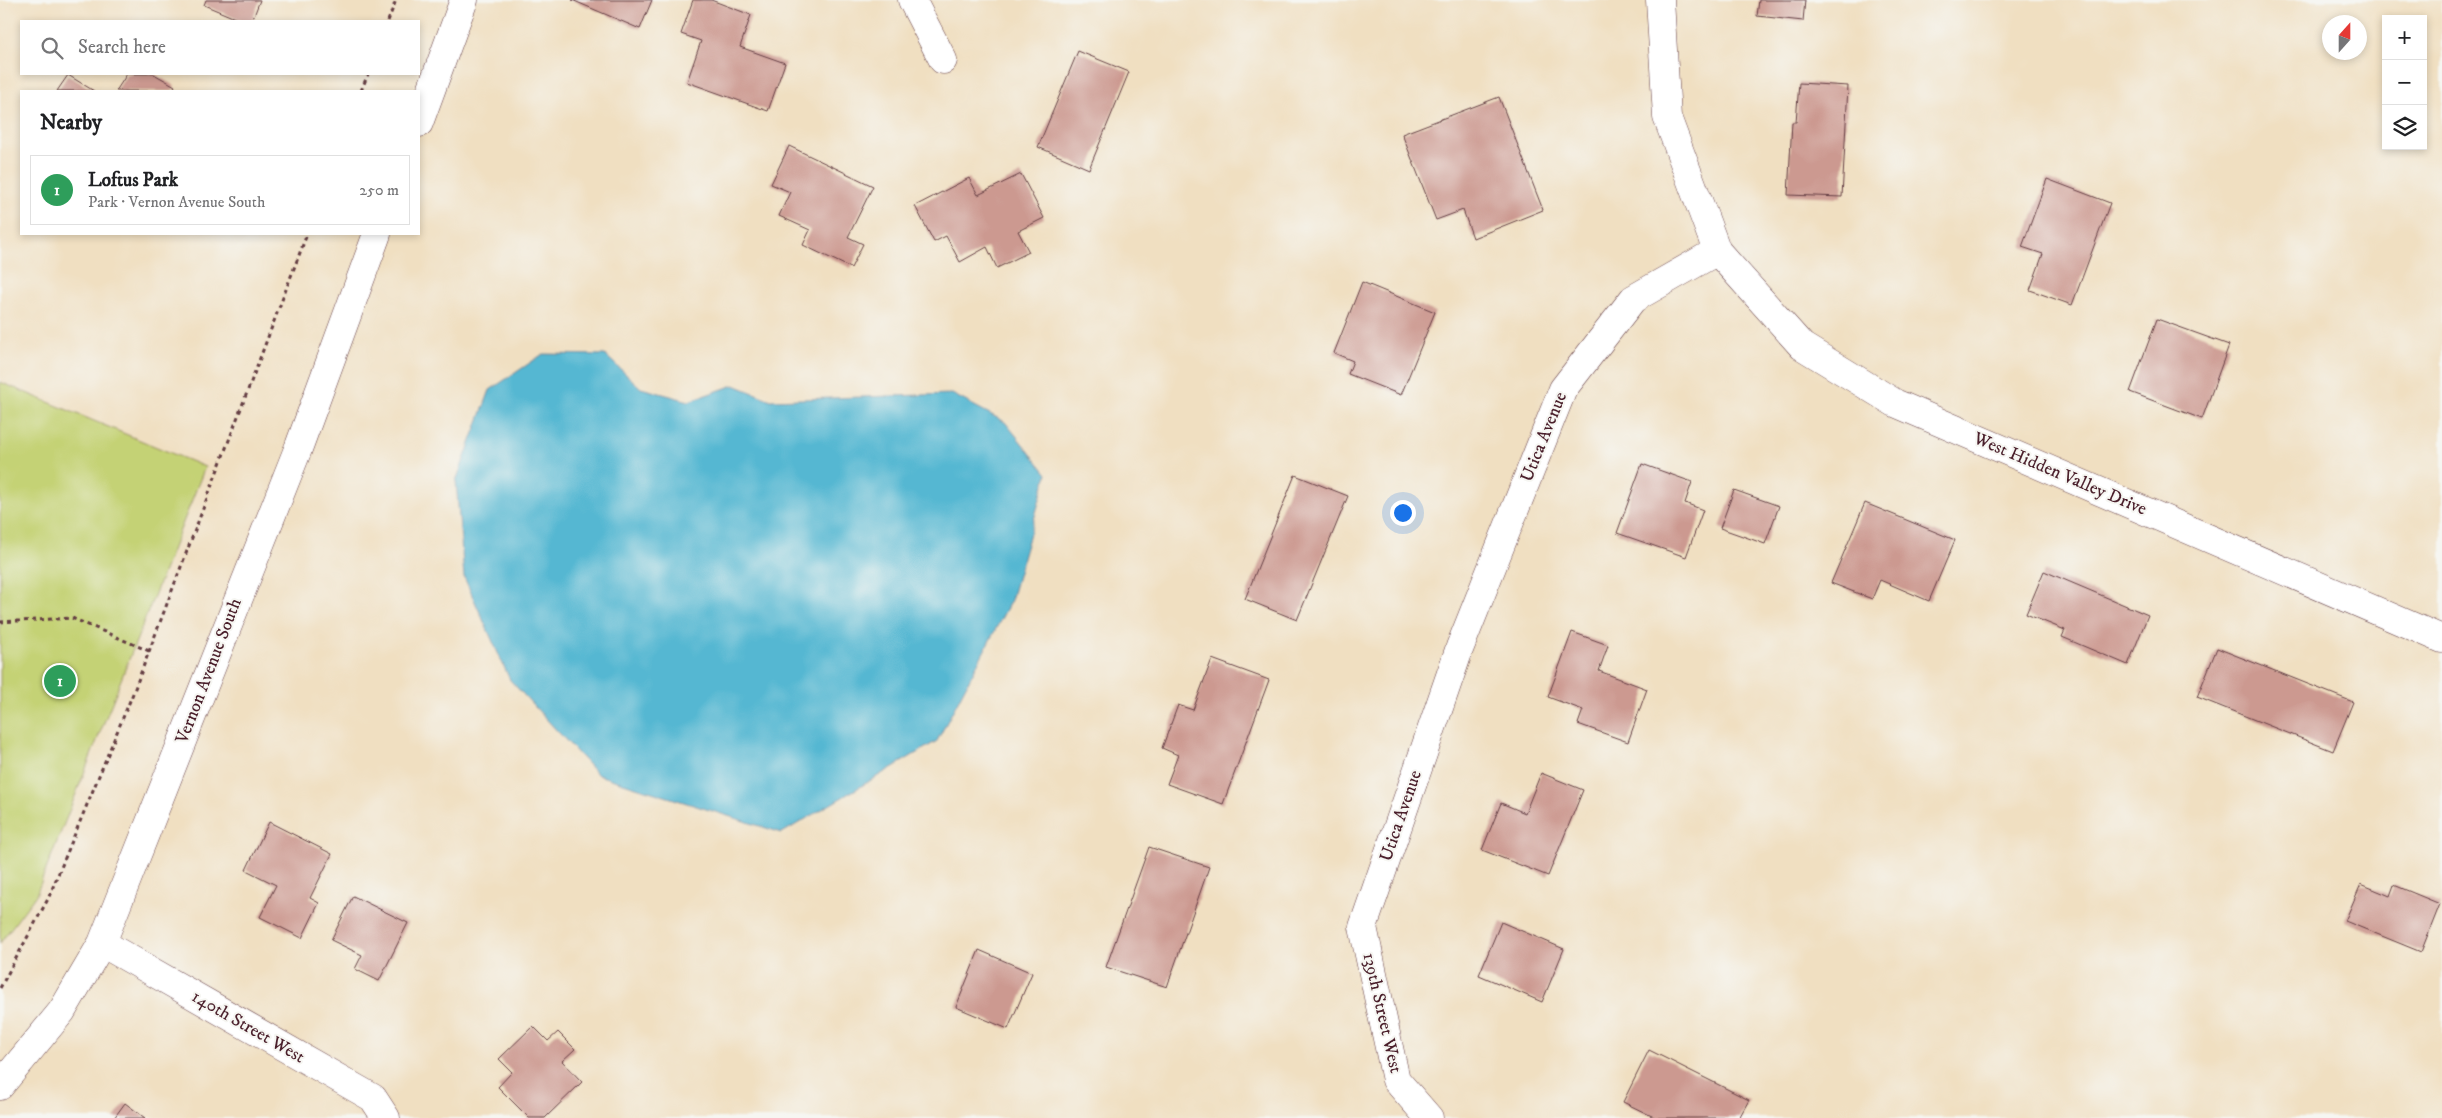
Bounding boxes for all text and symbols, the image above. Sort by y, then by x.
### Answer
north arrow [2322,15,2367,60]
map controls [2382,15,2427,150]
button: + [2382,15,2427,60]
search box [20,20,420,75]
icon: search [38,34,66,62]
text: Search here [78,36,166,59]
button: − [2382,60,2427,105]
button: layers [2382,105,2427,150]
text: Nearby [40,110,102,136]
text: Loftus Park [88,169,178,192]
text: 1 [54,180,60,200]
text: 250 m [359,180,399,200]
text: Park · Vernon Avenue South [88,192,265,212]
street label: Utica Avenue [1516,389,1572,485]
street label: West Hidden Valley Drive [1969,427,2150,520]
your location [1390,500,1416,526]
street label: Vernon Avenue South [171,595,247,748]
pin: 1 [44,662,76,700]
street label: Utica Avenue [1375,767,1427,865]
street label: 139th Street West [1357,951,1407,1075]
street label: 140th Street West [188,986,309,1068]

